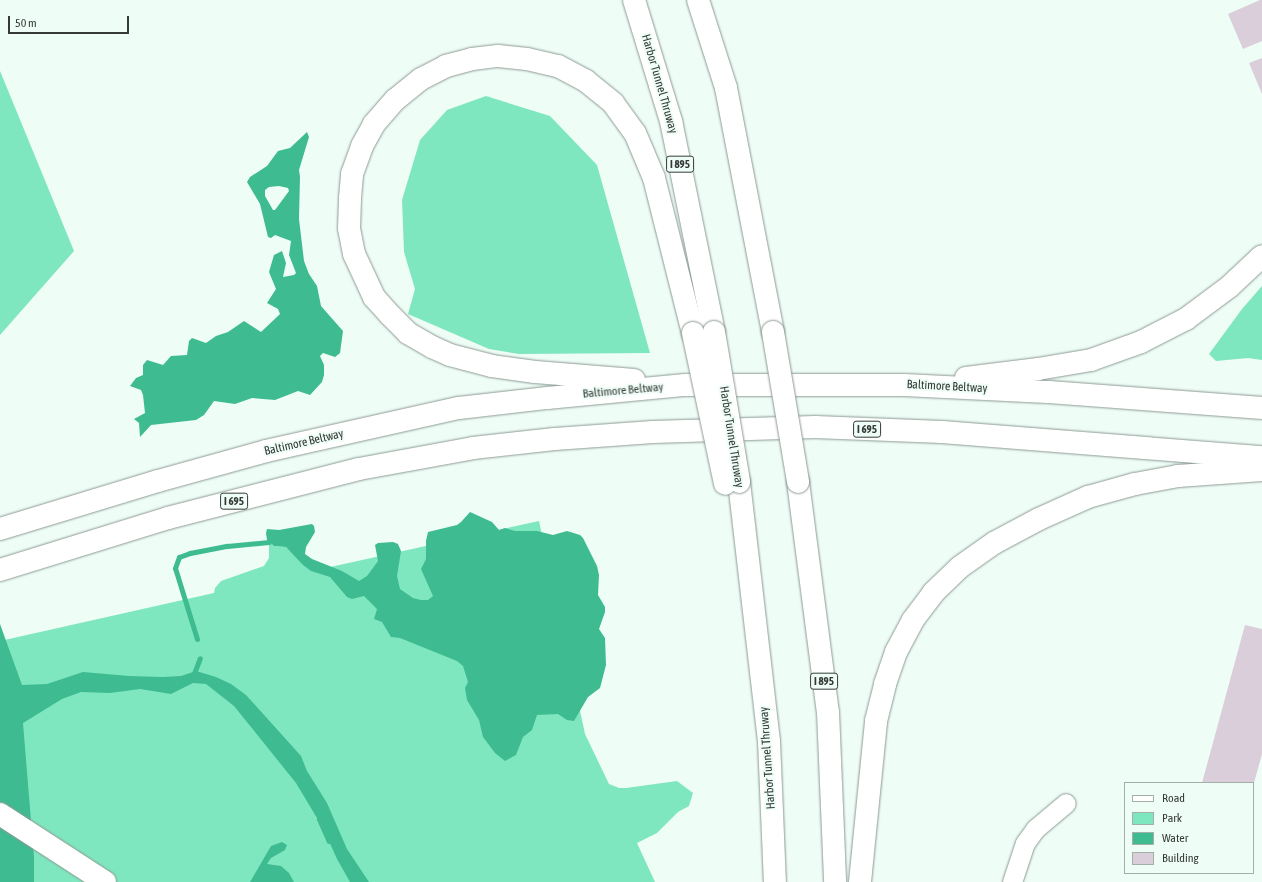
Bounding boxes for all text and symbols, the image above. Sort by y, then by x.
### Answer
scale bar [10,8,131,34]
text: 50 m [15,16,37,30]
street label: Harbor Tunnel Thruway [638,33,680,135]
road number: I 895 [666,155,694,173]
street label: Baltimore Beltway [906,378,988,396]
street label: Baltimore Beltway [582,380,664,402]
street label: Harbor Tunnel Thruway [716,385,746,489]
road number: I 695 [853,420,881,438]
street label: Baltimore Beltway [263,427,345,459]
road number: I 695 [220,492,248,510]
road number: I 895 [810,672,838,690]
street label: Harbor Tunnel Thruway [757,706,779,810]
legend [1124,782,1254,874]
text: Road [1162,791,1185,805]
text: Park [1162,811,1182,825]
text: Water [1162,831,1188,845]
text: Building [1162,851,1199,865]

